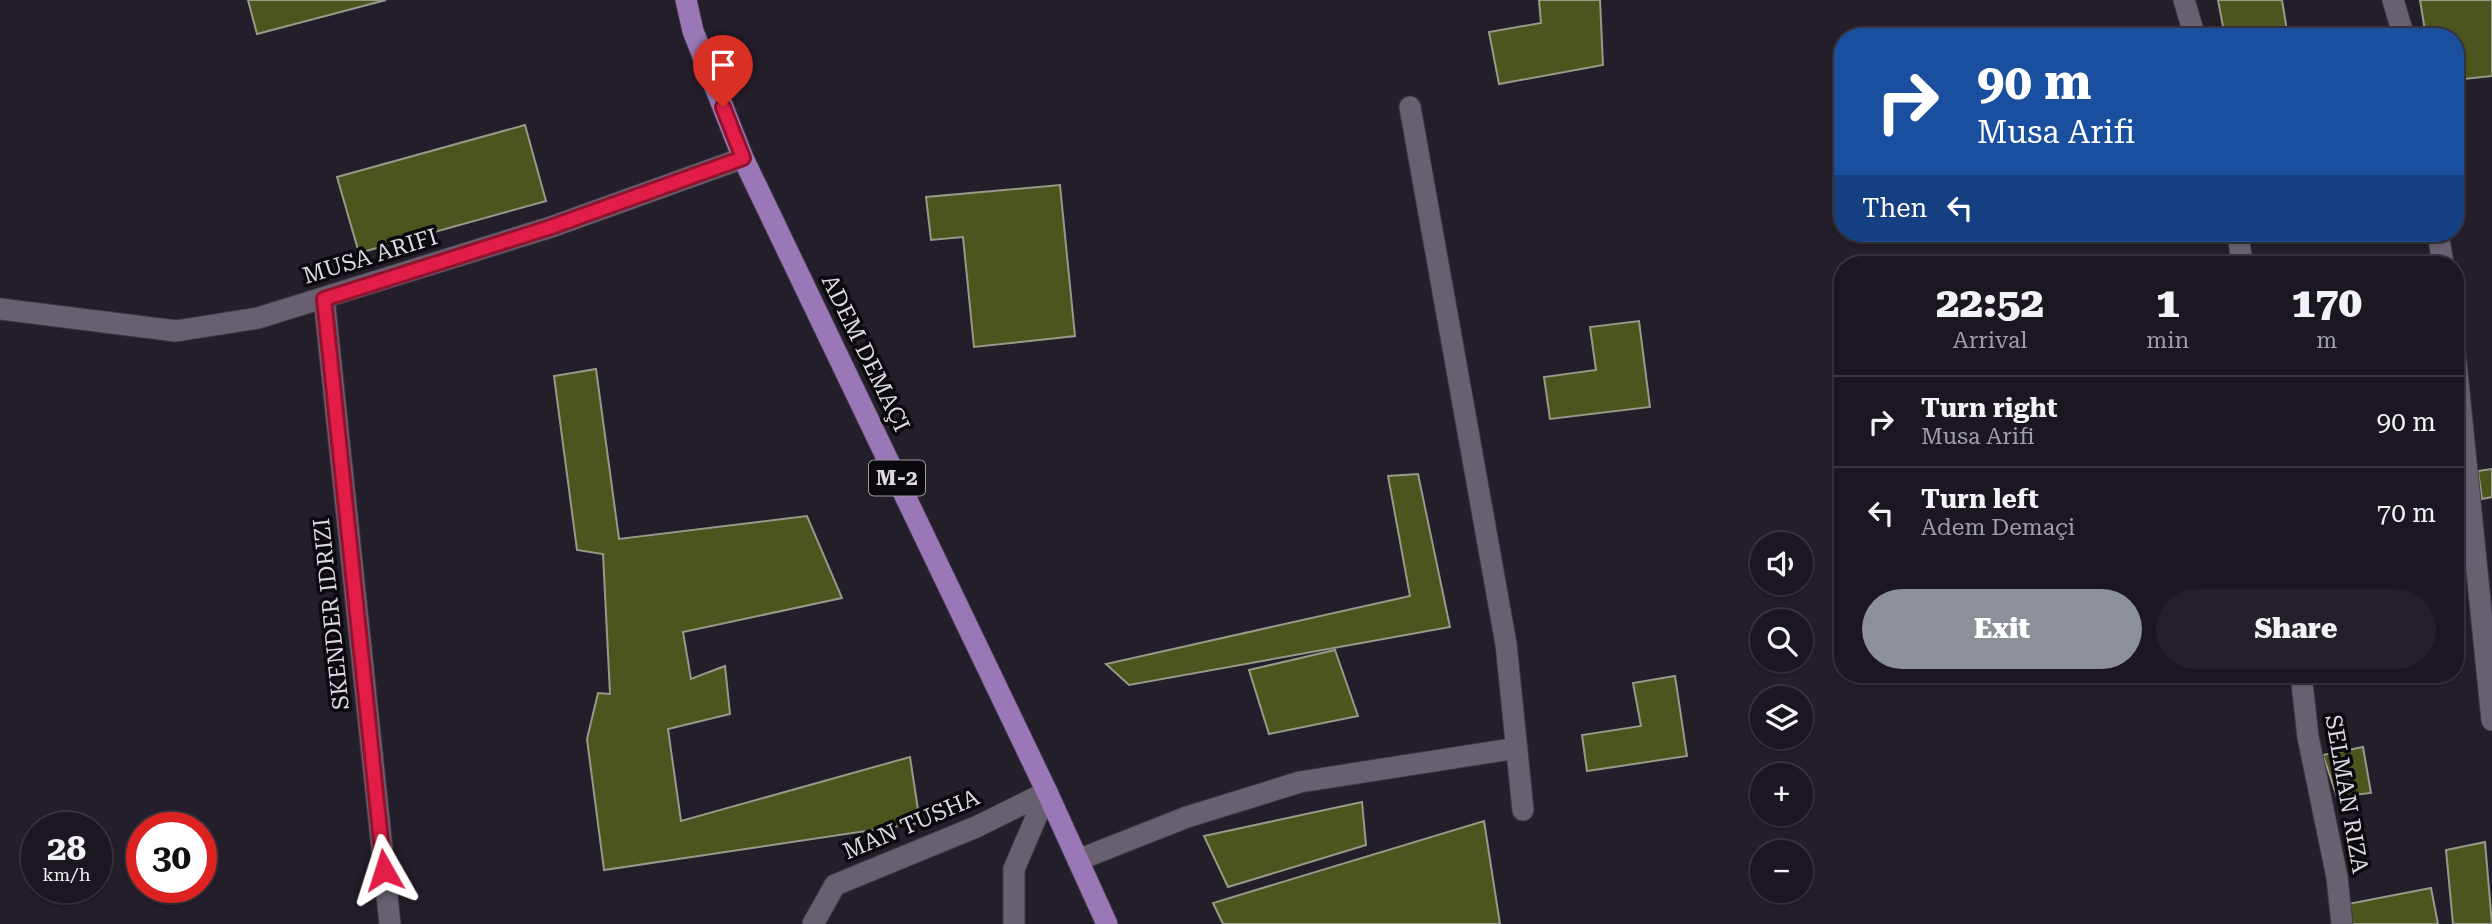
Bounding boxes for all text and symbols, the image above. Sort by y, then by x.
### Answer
pin [693,35,753,107]
icon: arrive [704,46,742,84]
text: 90 m [1977,54,2092,111]
icon: right [1862,56,1953,147]
text: Musa Arifi [1977,113,2135,151]
icon: left [1941,189,1979,227]
text: Then [1862,193,1927,223]
street label: MUSA ARIFI [300,223,441,290]
street label: ADEM DEMAÇI [816,270,915,436]
text: 22:52 [1936,278,2044,327]
text: 1 [2156,278,2180,327]
text: 170 [2291,278,2362,327]
text: Arrival [1953,327,2027,354]
text: min [2146,327,2189,354]
text: m [2316,327,2337,354]
text: Turn right [1921,393,2057,423]
icon: right [1862,403,1900,441]
text: 90 m [2377,407,2436,437]
text: Musa Arifi [1921,423,2035,450]
road number: M-2 [869,461,925,496]
text: Turn left [1921,484,2039,514]
icon: left [1862,494,1900,532]
text: 70 m [2377,498,2436,528]
text: Adem Demaçi [1921,514,2075,541]
street label: SKENDER IDRIZI [308,517,355,711]
map controls [1750,532,1813,903]
button: sound [1750,532,1813,595]
button: Exit [1862,589,2142,669]
button: Share [2156,589,2436,669]
button: search [1750,609,1813,672]
button: layers [1750,686,1813,749]
street label: SELMAN RIZA [2319,713,2374,875]
button: + [1750,763,1813,826]
street label: MAN TUSHA [839,784,983,865]
speed limit sign: 30 [126,812,217,903]
text: 28 [47,828,86,869]
position arrow [347,833,421,907]
button: − [1750,840,1813,903]
text: km/h [42,864,91,885]

